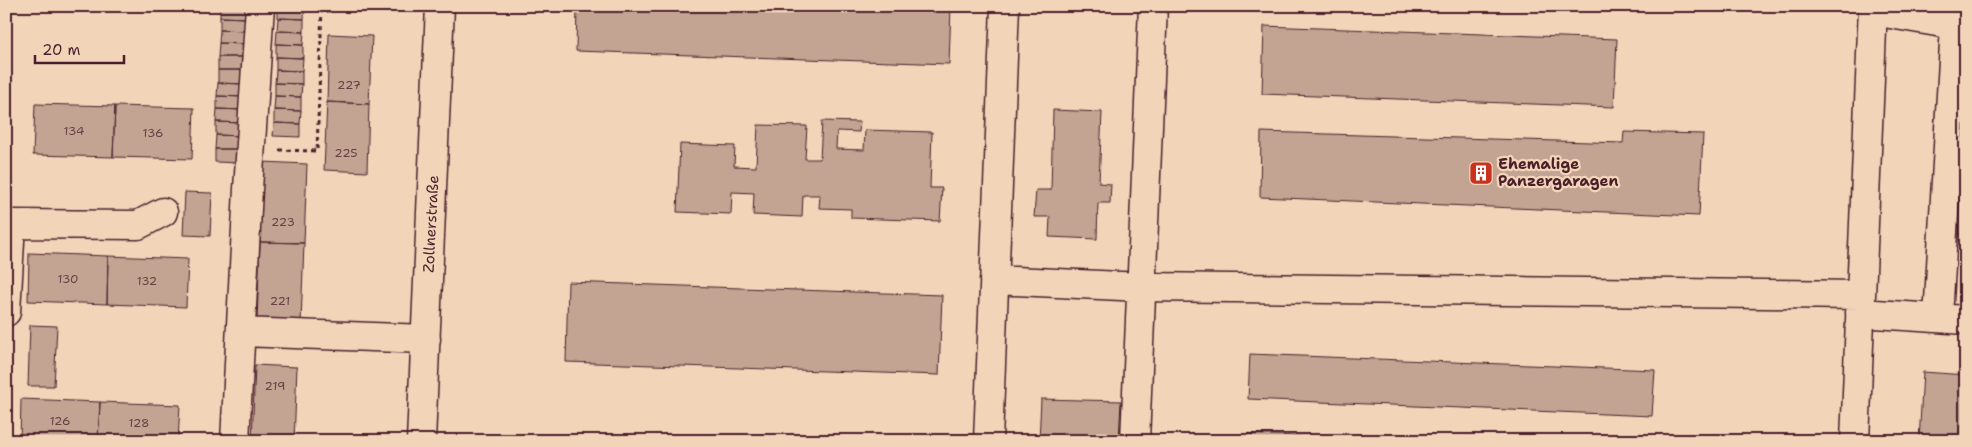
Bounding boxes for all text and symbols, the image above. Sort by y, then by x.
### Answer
scale bar [35,32,124,64]
text: 20 m [42,40,81,60]
house number: 227 [337,77,361,93]
house number: 134 [64,123,84,139]
house number: 136 [143,125,163,141]
house number: 225 [334,145,358,161]
place label: Ehemalige Panzergaragen [1498,154,1619,191]
building icon: Ehemalige Panzergaragen [1468,160,1494,186]
street label: Zollnerstraße [418,175,444,273]
house number: 223 [271,214,295,230]
house number: 130 [57,271,79,287]
house number: 132 [137,273,157,289]
house number: 221 [270,293,290,309]
house number: 219 [265,378,285,394]
house number: 126 [50,413,70,429]
house number: 128 [129,415,149,431]

